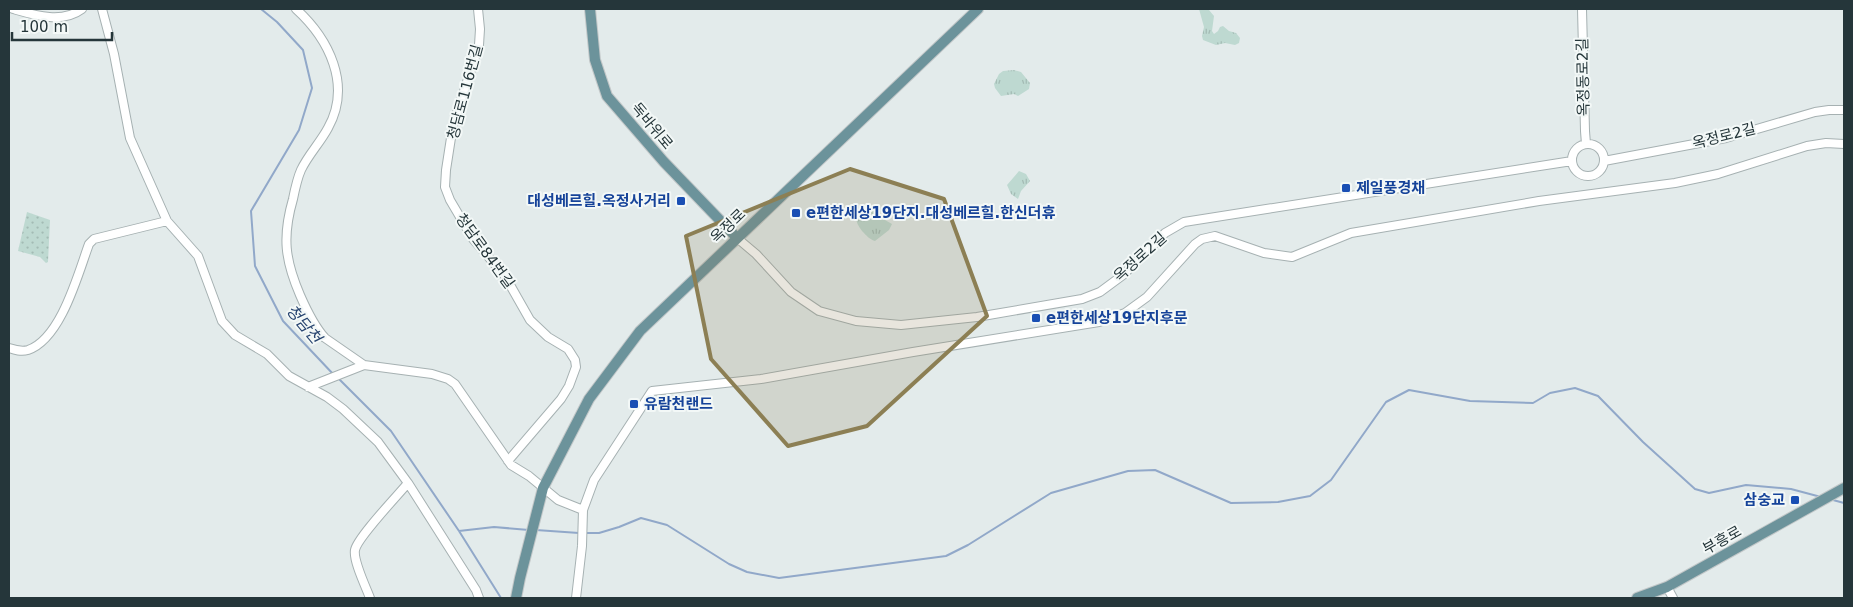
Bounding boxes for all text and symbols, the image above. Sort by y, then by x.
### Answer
scale bar [12,10,112,42]
text: 100 m [20,18,68,36]
street label: 옥정동로2길 [1573,38,1593,116]
street label: 청담로116번길 [444,43,486,141]
street label: 독바위로 [627,99,677,153]
street label: 옥정로2길 [1690,119,1758,153]
place label: 제일풍경채 [1356,179,1425,197]
marker: 제일풍경채 [1340,182,1352,194]
place label: 대성베르힐.옥정사거리 [527,192,671,210]
marker: 대성베르힐.옥정사거리 [675,195,687,207]
place label: e편한세상19단지.대성베르힐.한신더휴 [806,204,1056,222]
street label: 옥정로 [707,205,749,247]
marker: e편한세상19단지.대성베르힐.한신더휴 [790,207,802,219]
street label: 청담로84번길 [452,210,518,292]
street label: 옥정로2길 [1110,229,1170,285]
water label: 청담천 [283,301,327,349]
place label: e편한세상19단지후문 [1046,309,1188,327]
marker: e편한세상19단지후문 [1030,312,1042,324]
place label: 유람천랜드 [644,395,713,413]
marker: 유람천랜드 [628,398,640,410]
place label: 삼숭교 [1744,491,1785,509]
marker: 삼숭교 [1789,494,1801,506]
street label: 부흥로 [1700,522,1744,558]

